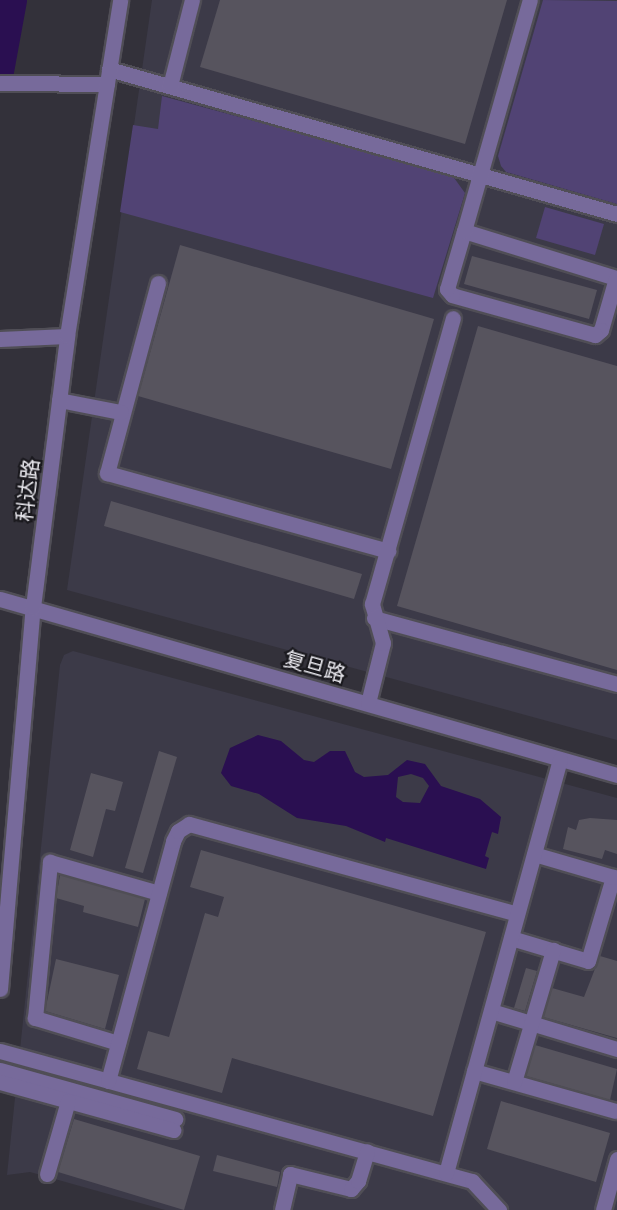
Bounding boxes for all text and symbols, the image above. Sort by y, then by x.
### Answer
street label: 科达路 [11,457,43,523]
street label: 复旦路 [281,645,349,687]

